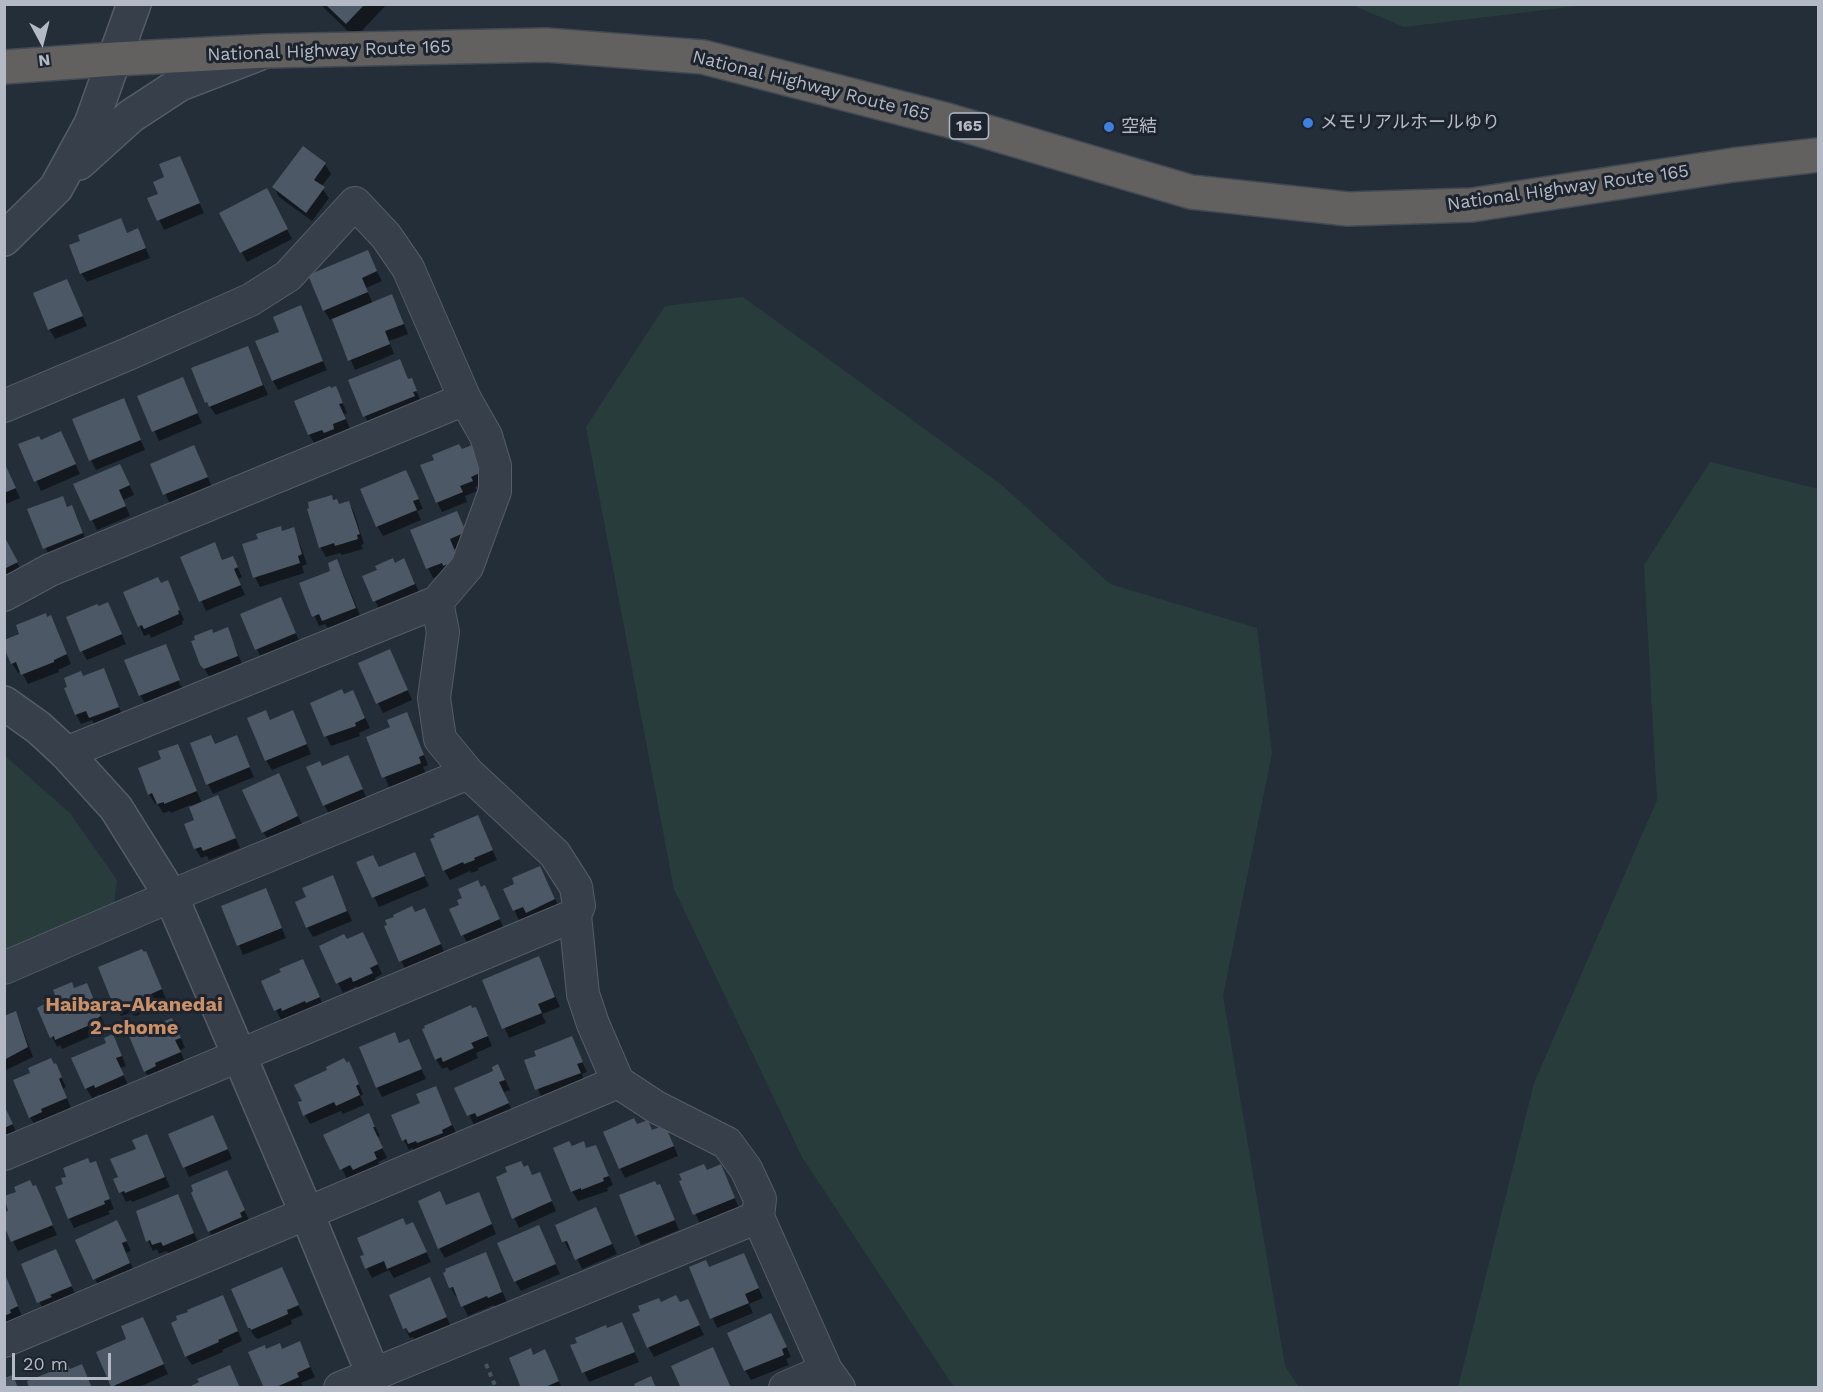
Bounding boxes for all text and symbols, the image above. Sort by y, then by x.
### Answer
north arrow [12,12,72,72]
street label: National Highway Route 165 [207,36,451,66]
street label: National Highway Route 165 [690,46,932,126]
text: N [37,50,51,71]
place label: メモリアルホールゆり [1320,112,1500,134]
road number: 165 [950,113,988,139]
place label: 空結 [1121,116,1157,138]
marker: メモリアルホールゆり [1301,116,1315,130]
marker: 空結 [1102,120,1116,134]
street label: National Highway Route 165 [1446,160,1690,216]
district label: Haibara-Akanedai 2-chome [45,993,223,1040]
scale bar [15,1341,114,1379]
text: 20 m [23,1353,68,1374]

